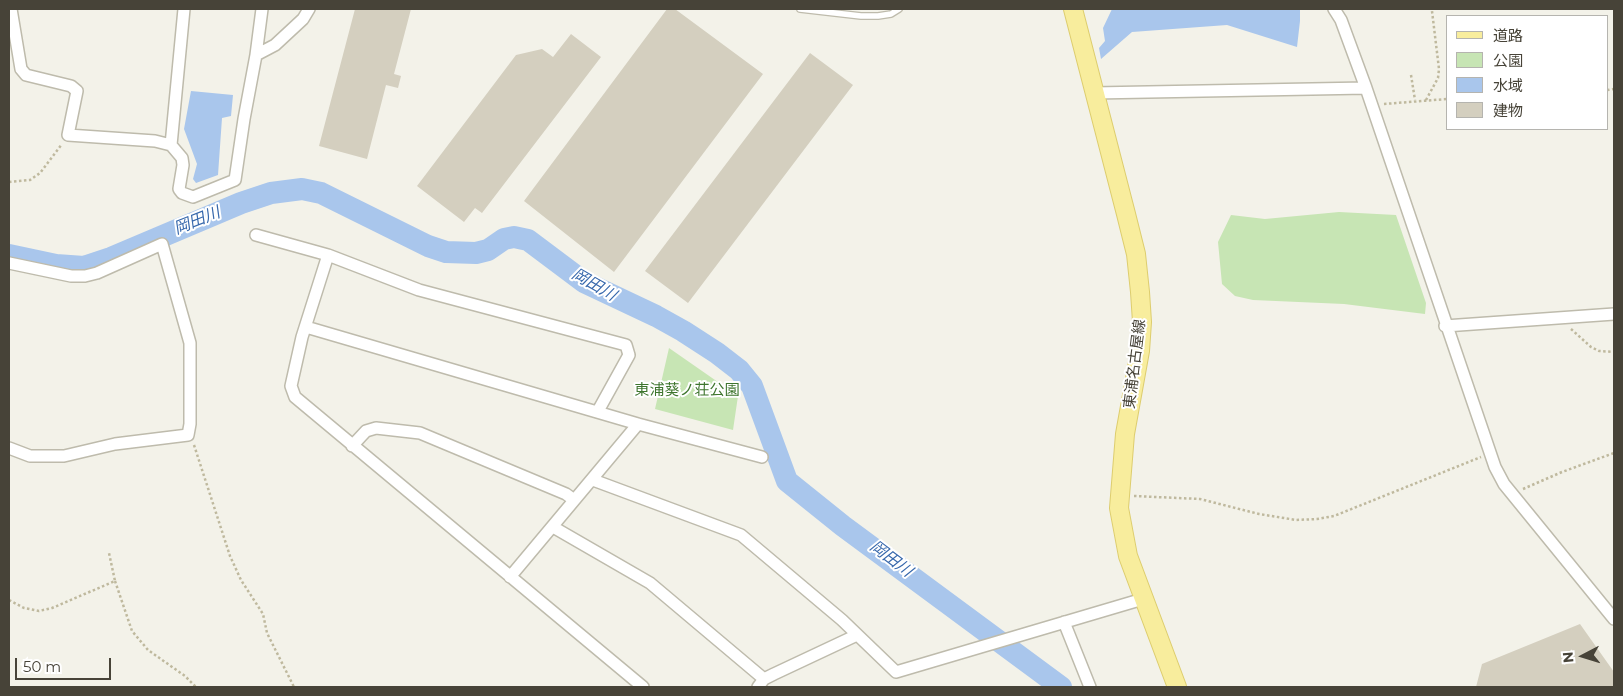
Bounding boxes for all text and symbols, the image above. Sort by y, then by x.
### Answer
legend [1446,15,1608,130]
text: 道路 [1493,26,1523,45]
text: 公園 [1493,51,1523,70]
text: 水域 [1493,76,1523,95]
text: 建物 [1493,101,1523,120]
water label: 岡田川 [171,203,223,239]
water label: 岡田川 [568,265,620,305]
street label: 東浦名古屋線 [1121,318,1149,410]
park label: 東浦葵ノ荘公園 [635,382,739,400]
water label: 岡田川 [866,537,916,581]
north arrow [1558,631,1608,681]
scale bar [18,648,114,680]
text: N [1559,651,1578,664]
text: 50 m [23,657,61,676]

